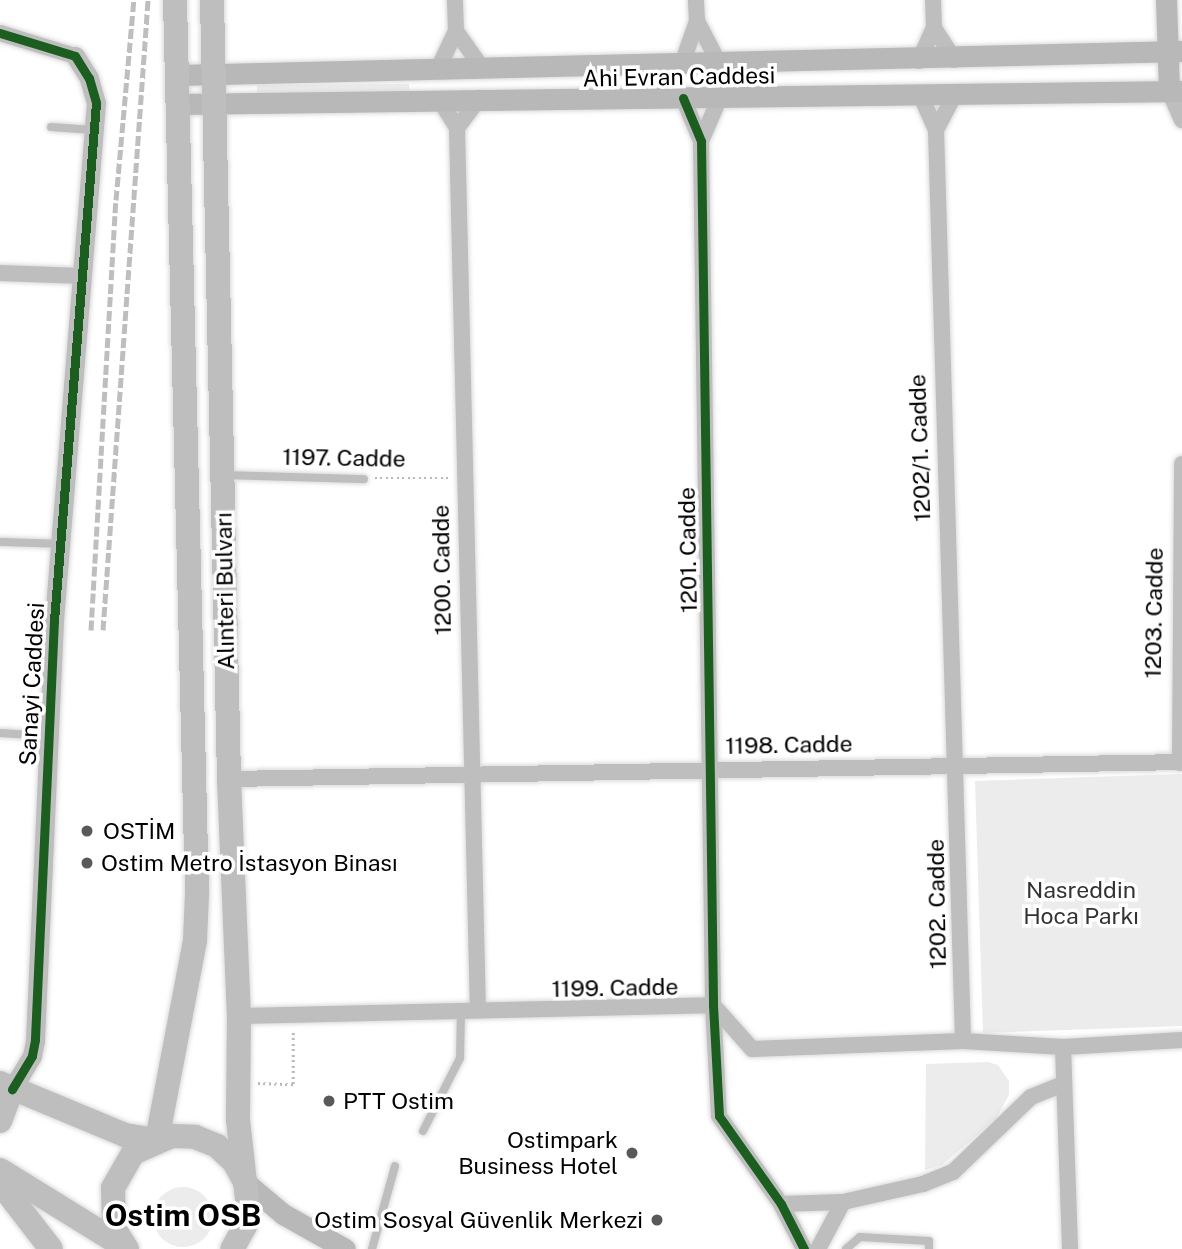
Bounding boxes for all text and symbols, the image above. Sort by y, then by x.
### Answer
street label: Ahi Evran Caddesi [582,62,776,92]
street label: 1202/1. Cadde [904,374,936,522]
street label: 1197. Cadde [282,443,406,473]
street label: 1201. Cadde [673,487,703,613]
street label: 1200. Cadde [427,504,457,636]
street label: Alınteri Bulvarı [210,512,240,670]
street label: 1203. Cadde [1139,547,1169,679]
street label: Sanayi Caddesi [14,602,50,766]
street label: 1198. Cadde [725,730,853,760]
place label: OSTİM [103,817,175,845]
marker: OSTİM [77,821,97,841]
street label: 1202. Cadde [922,839,952,969]
place label: Ostim Metro İstasyon Binası [101,849,398,877]
marker: Ostim Metro İstasyon Binası [79,855,95,871]
park label: Nasreddin Hoca Parkı [1023,876,1139,930]
street label: 1199. Cadde [551,973,679,1003]
place label: PTT Ostim [343,1087,454,1115]
marker: PTT Ostim [321,1093,337,1109]
place label: Ostimpark Business Hotel [458,1126,618,1180]
marker: Ostimpark Business Hotel [624,1145,640,1161]
district label: Ostim OSB [105,1197,261,1233]
place label: Ostim Sosyal Güvenlik Merkezi [314,1206,643,1234]
marker: Ostim Sosyal Güvenlik Merkezi [649,1212,665,1228]

